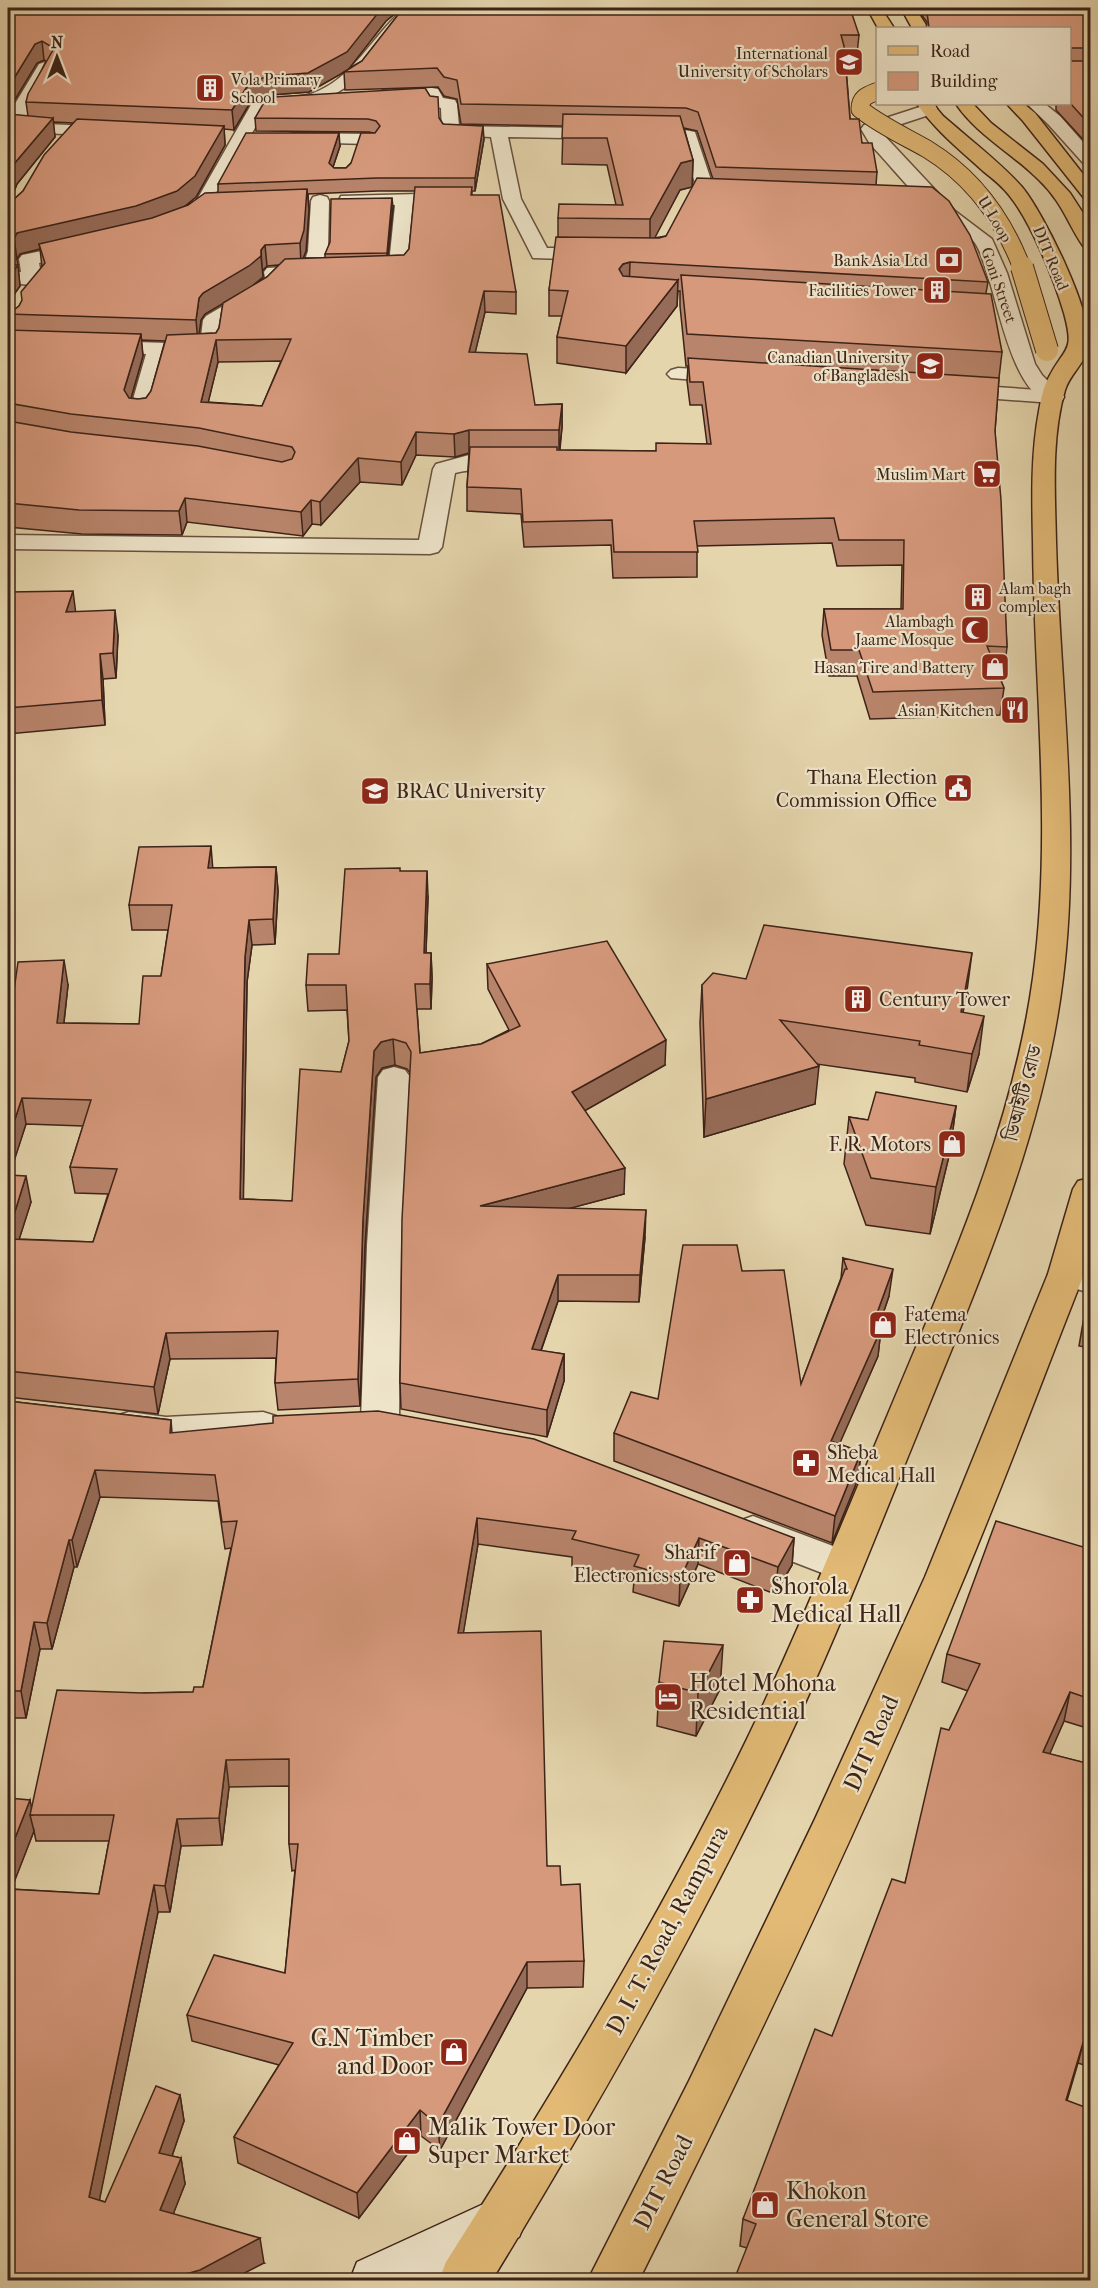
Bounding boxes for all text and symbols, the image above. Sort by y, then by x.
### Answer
north arrow [27,27,87,87]
legend [876,27,1071,105]
text: N [51,33,64,52]
text: Road [930,41,970,62]
place label: International University of Scholars [678,44,829,81]
school or university icon: International University of Scholars [833,46,865,78]
place label: Vola Primary School [230,70,321,107]
text: Building [930,71,998,92]
building icon: Vola Primary School [194,72,226,104]
street label: U-Loop [974,192,1016,246]
street label: DIT Road [1029,223,1073,293]
bank icon: Bank Asia Ltd [933,244,965,276]
street label: Goni Street [977,245,1021,326]
place label: Bank Asia Ltd [833,251,928,270]
building icon: Facilities Tower [921,274,953,306]
place label: Facilities Tower [808,281,916,300]
place label: Canadian University of Bangladesh [767,348,909,385]
school or university icon: Canadian University of Bangladesh [914,350,946,382]
supermarket icon: Muslim Mart [971,458,1003,490]
place label: Muslim Mart [876,465,966,484]
place label: Alam bagh complex [998,579,1071,616]
building icon: Alam bagh complex [962,581,994,613]
place label: Alambagh Jaame Mosque [853,612,954,649]
mosque icon: Alambagh Jaame Mosque [959,614,991,646]
shop icon: Hasan Tire and Battery [979,651,1011,683]
place label: Hasan Tire and Battery [813,658,974,677]
restaurant icon: Asian Kitchen [999,694,1031,726]
place label: Asian Kitchen [897,701,995,720]
place label: Thana Election Commission Office [776,766,937,812]
public building icon: Thana Election Commission Office [942,772,974,804]
school or university icon: BRAC University [359,775,391,807]
place label: BRAC University [396,780,547,803]
building icon: Century Tower [842,983,874,1015]
place label: Century Tower [879,988,1010,1011]
street label: ডিআইটি রোড [998,1042,1047,1144]
shop icon: F. R. Motors [936,1128,968,1160]
place label: F. R. Motors [829,1133,931,1156]
place label: Fatema Electronics [904,1303,999,1349]
shop icon: Fatema Electronics [867,1309,899,1341]
place label: Sheba Medical Hall [827,1441,936,1487]
pharmacy icon: Sheba Medical Hall [790,1447,822,1479]
place label: Sharif Electronics store [574,1541,720,1587]
shop icon: Sharif Electronics store [721,1547,753,1579]
place label: Shorola Medical Hall [771,1572,902,1628]
pharmacy icon: Shorola Medical Hall [734,1584,766,1616]
place label: Hotel Mohona Residential [689,1669,837,1725]
hotel icon: Hotel Mohona Residential [652,1681,684,1713]
street label: DIT Road [837,1690,905,1795]
street label: D. I. T. Road, Rampura [600,1820,734,2039]
place label: G.N Timber and Door [311,2024,434,2080]
shop icon: G.N Timber and Door [438,2036,470,2068]
place label: Malik Tower Door Super Market [428,2113,616,2169]
shop icon: Malik Tower Door Super Market [391,2125,423,2157]
street label: DIT Road [627,2129,699,2234]
place label: Khokon General Store [786,2177,929,2233]
shop icon: Khokon General Store [749,2189,781,2221]

